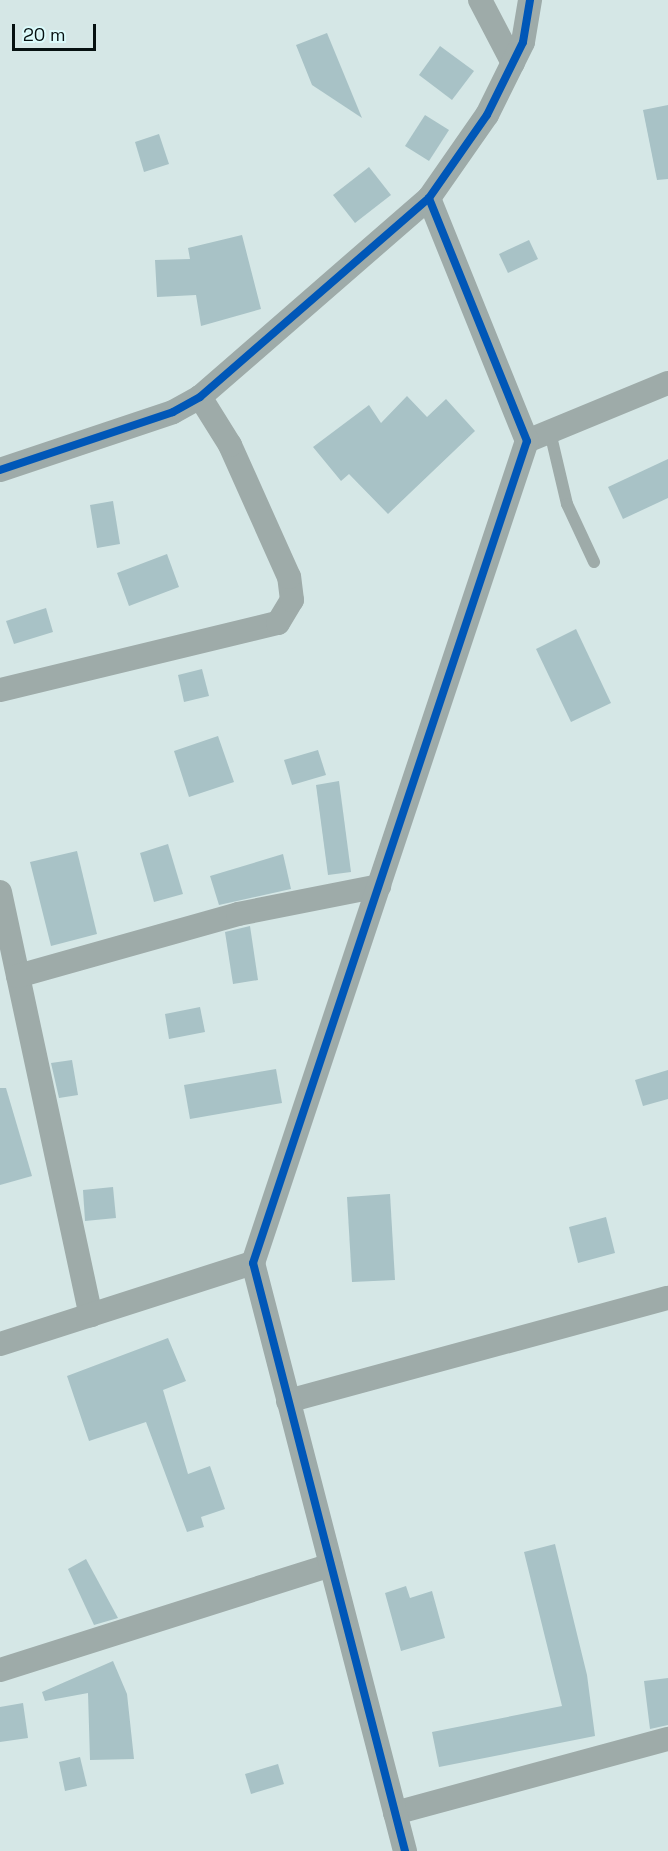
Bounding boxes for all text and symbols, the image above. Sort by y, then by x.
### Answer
scale bar [15,12,99,50]
text: 20 m [23,23,66,46]

